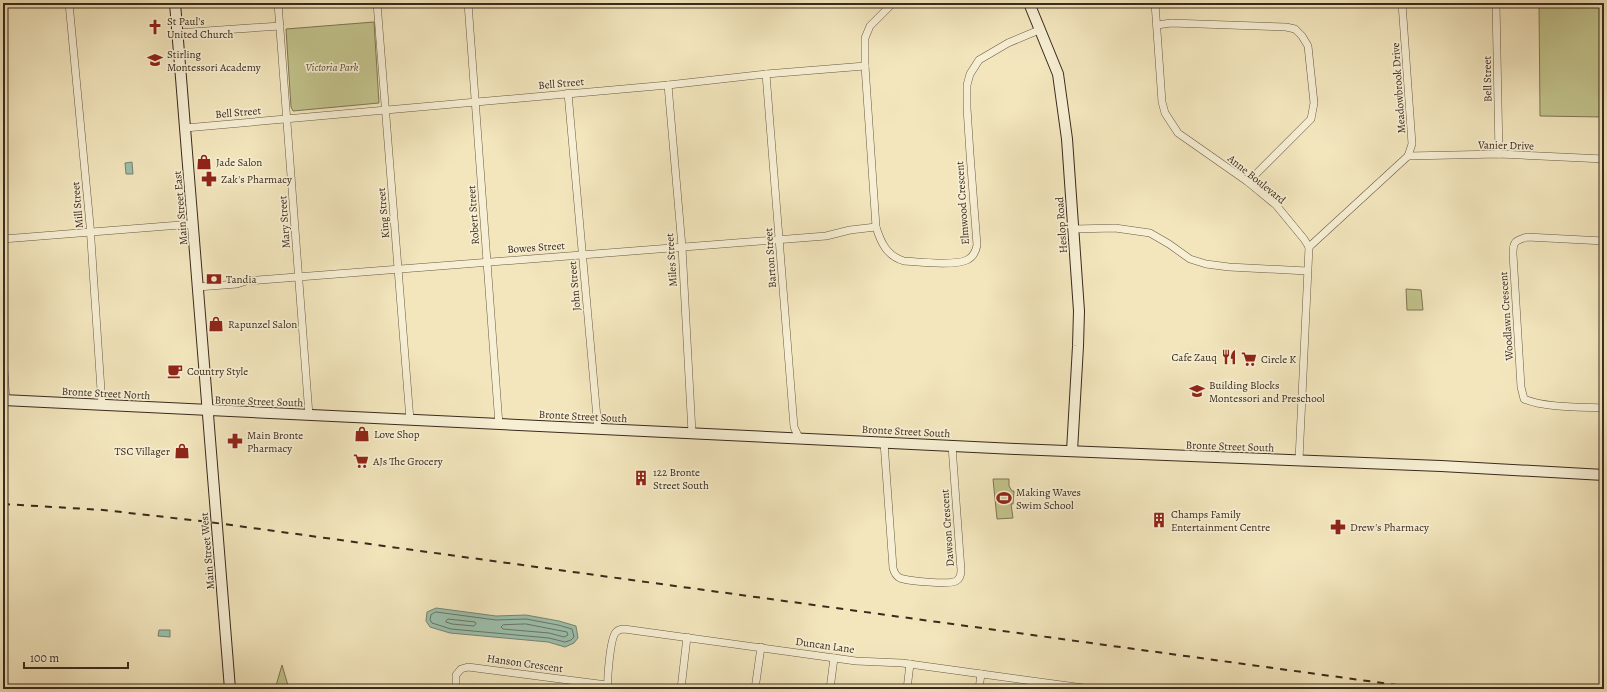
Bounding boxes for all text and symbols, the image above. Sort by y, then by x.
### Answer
place label: St Paul's United Church [167,14,234,42]
church icon: St Paul's United Church [146,18,164,36]
street label: Meadowbrook Drive [1388,42,1409,134]
place label: Stirling Montessori Academy [167,47,261,75]
school or university icon: Stirling Montessori Academy [146,51,164,69]
street label: Bell Street [1480,56,1495,102]
park label: Victoria Park [306,60,359,75]
street label: Bell Street [537,74,585,93]
street label: Bell Street [214,103,262,122]
street label: Vanier Drive [1477,137,1534,153]
street label: Anne Boulevard [1224,151,1289,208]
shop icon: Jade Salon [195,153,213,171]
place label: Jade Salon [216,155,262,170]
street label: Elmwood Crescent [952,160,973,245]
street label: Main Street East [170,170,191,246]
pharmacy icon: Zak's Pharmacy [200,170,218,188]
place label: Zak's Pharmacy [221,172,292,187]
street label: Mill Street [68,181,87,229]
street label: Robert Street [464,184,483,245]
street label: King Street [374,187,393,239]
street label: Mary Street [275,195,294,249]
street label: Heslop Road [1052,196,1071,254]
street label: Barton Street [761,227,780,289]
street label: Miles Street [662,232,681,287]
street label: Bowes Street [507,238,566,257]
street label: John Street [565,260,584,311]
bank icon: Tandia [205,270,223,288]
street label: Woodlawn Crescent [1496,271,1517,362]
place label: Tandia [226,272,258,287]
shop icon: Rapunzel Salon [207,315,225,333]
place label: Rapunzel Salon [228,317,297,332]
restaurant icon: Cafe Zauq [1220,348,1238,366]
place label: Cafe Zauq [1171,350,1217,365]
supermarket icon: Circle K [1240,350,1258,368]
place label: Circle K [1261,352,1296,367]
cafe icon: Country Style [166,362,184,380]
place label: Country Style [187,364,248,379]
place label: Building Blocks Montessori and Preschool [1209,378,1325,406]
school or university icon: Building Blocks Montessori and Preschool [1188,382,1206,400]
street label: Bronte Street North [61,384,151,403]
street label: Bronte Street South [214,392,304,411]
street label: Bronte Street South [538,407,628,426]
street label: Bronte Street South [861,422,951,441]
shop icon: Love Shop [353,425,371,443]
place label: Love Shop [374,427,420,442]
place label: Main Bronte Pharmacy [247,428,303,456]
pharmacy icon: Main Bronte Pharmacy [226,432,244,450]
street label: Bronte Street South [1185,437,1275,456]
shop icon: TSC Villager [173,442,191,460]
place label: TSC Villager [115,444,170,459]
supermarket icon: AJs The Grocery [352,452,370,470]
place label: AJs The Grocery [372,454,443,469]
place label: 122 Bronte Street South [653,465,709,493]
building icon: 122 Bronte Street South [632,469,650,487]
place label: Making Waves Swim School [1016,485,1081,513]
street label: Dawson Crescent [937,488,958,567]
sports icon: Making Waves Swim School [995,489,1013,507]
place label: Champs Family Entertainment Centre [1171,507,1270,535]
street label: Main Street West [197,511,218,590]
building icon: Champs Family Entertainment Centre [1150,511,1168,529]
pharmacy icon: Drew's Pharmacy [1329,518,1347,536]
place label: Drew's Pharmacy [1350,520,1429,535]
street label: Duncan Lane [795,634,855,657]
scale bar [24,644,128,670]
text: 100 m [30,650,59,666]
street label: Hanson Crescent [486,651,564,676]

